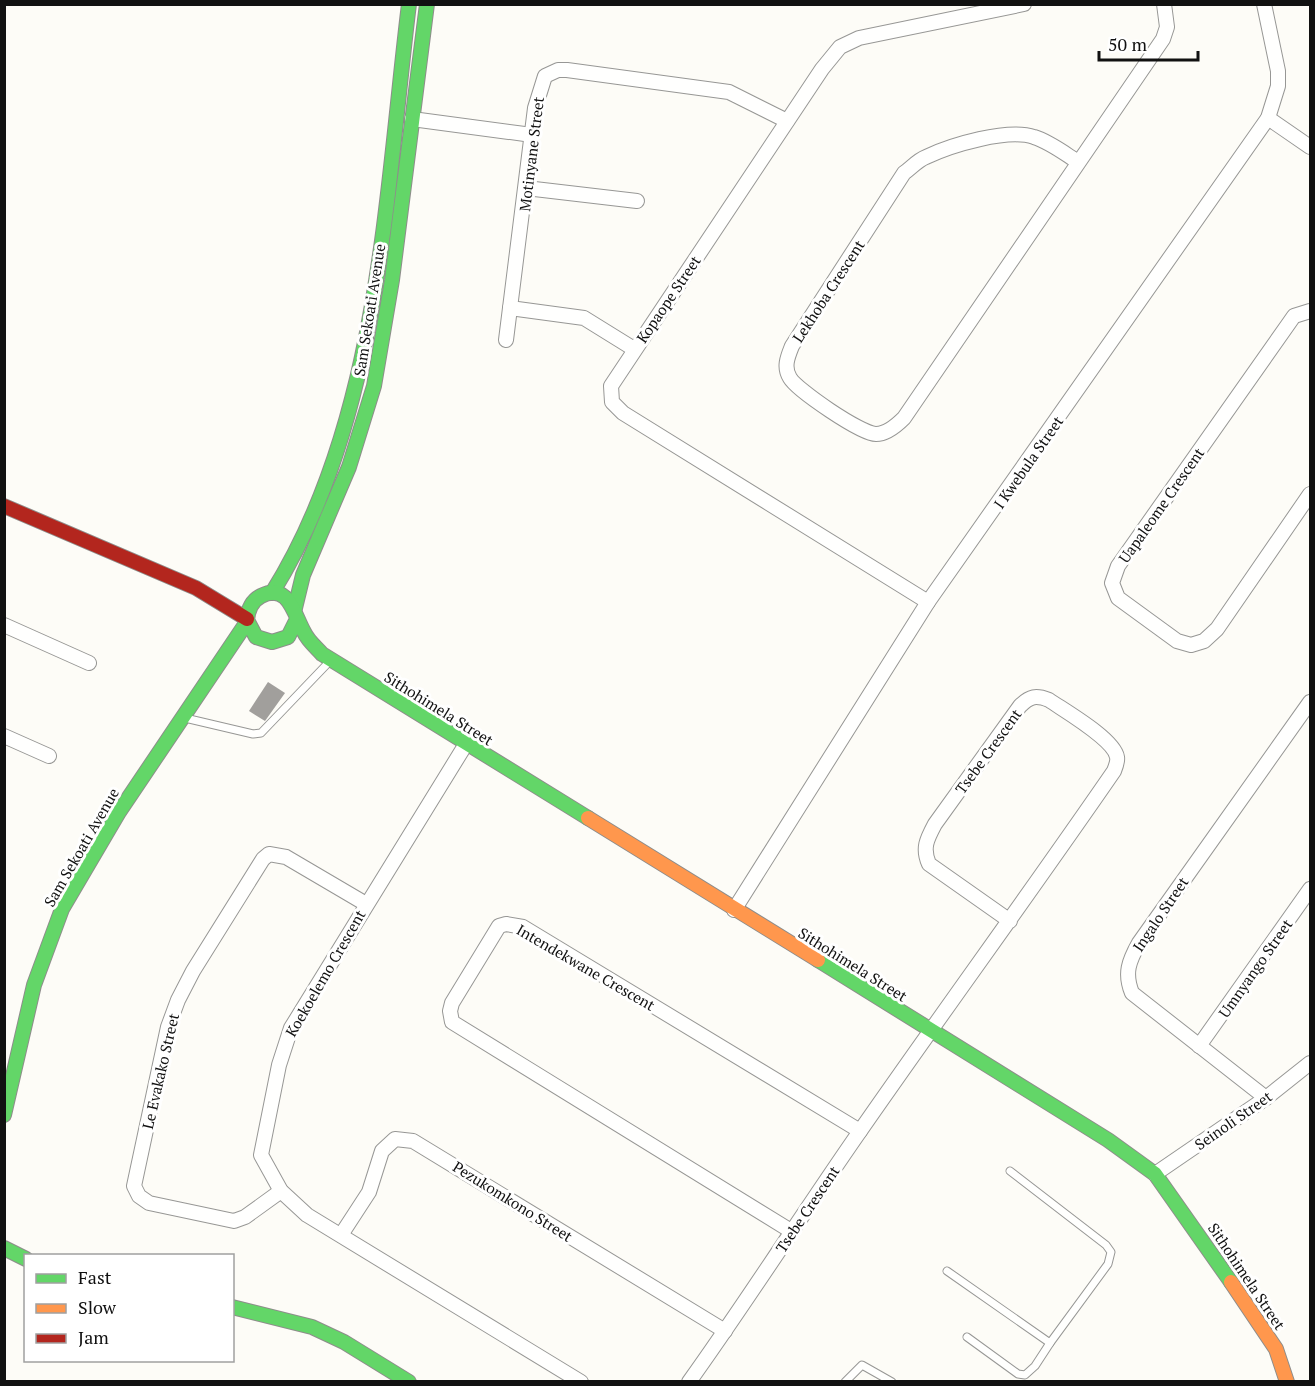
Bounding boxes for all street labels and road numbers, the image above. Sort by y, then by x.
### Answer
street label: Motinyane Street [514,95,548,212]
street label: Lekhoba Crescent [787,236,869,346]
street label: Sam Sekoati Avenue [349,242,389,378]
street label: Kopaope Street [631,251,705,347]
street label: I Kwebula Street [989,411,1068,512]
street label: Uapaleome Crescent [1114,443,1209,567]
street label: Sithohimela Street [381,666,498,750]
street label: Tsebe Crescent [950,704,1026,798]
street label: Sam Sekoati Avenue [39,784,123,910]
street label: Ingalo Street [1128,872,1193,955]
street label: Koekoelemo Crescent [280,906,370,1040]
street label: Umnyango Street [1214,914,1297,1021]
street label: Intendekwane Crescent [513,919,659,1015]
street label: Sithohimela Street [795,922,912,1006]
street label: Le Evakako Street [137,1011,183,1131]
street label: Seinoli Street [1190,1086,1276,1154]
street label: Pezukomkono Street [449,1156,577,1246]
street label: Tsebe Crescent [771,1161,844,1256]
street label: Sithohimela Street [1204,1219,1290,1334]

